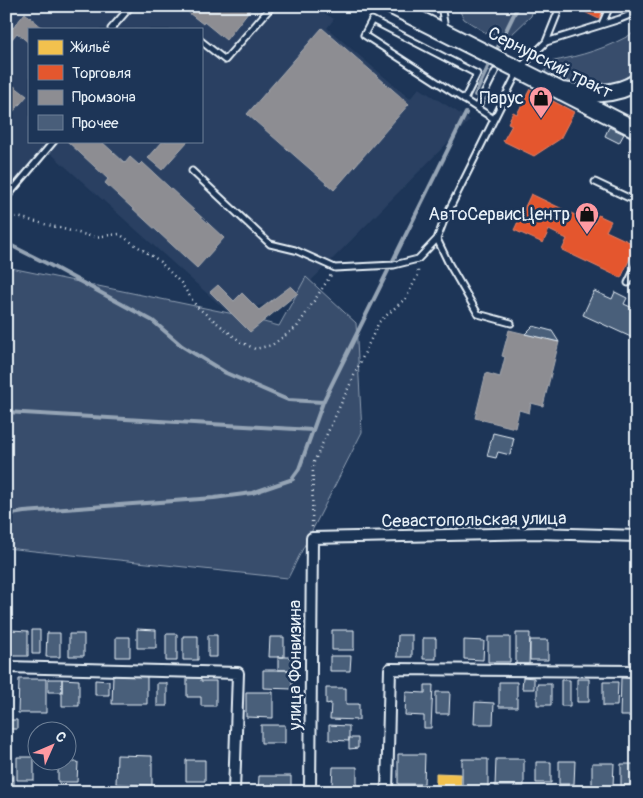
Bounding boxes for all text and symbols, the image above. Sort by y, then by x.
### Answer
street label: Сернурский тракт [484,22,616,104]
legend [28,28,202,142]
text: Жильё [70,38,111,57]
text: Торговля [72,64,131,83]
shop icon: Парус [528,85,554,119]
place label: Парус [480,87,524,110]
text: Промзона [72,88,136,107]
text: Прочее [72,114,119,133]
shop icon: АвтоСервисЦентр [574,201,600,235]
place label: АвтоСервисЦентр [428,203,570,226]
street label: Севастопольская улица [381,507,567,533]
street label: улица Фонвизина [284,600,307,731]
north arrow [28,720,78,770]
text: С [52,728,70,746]

